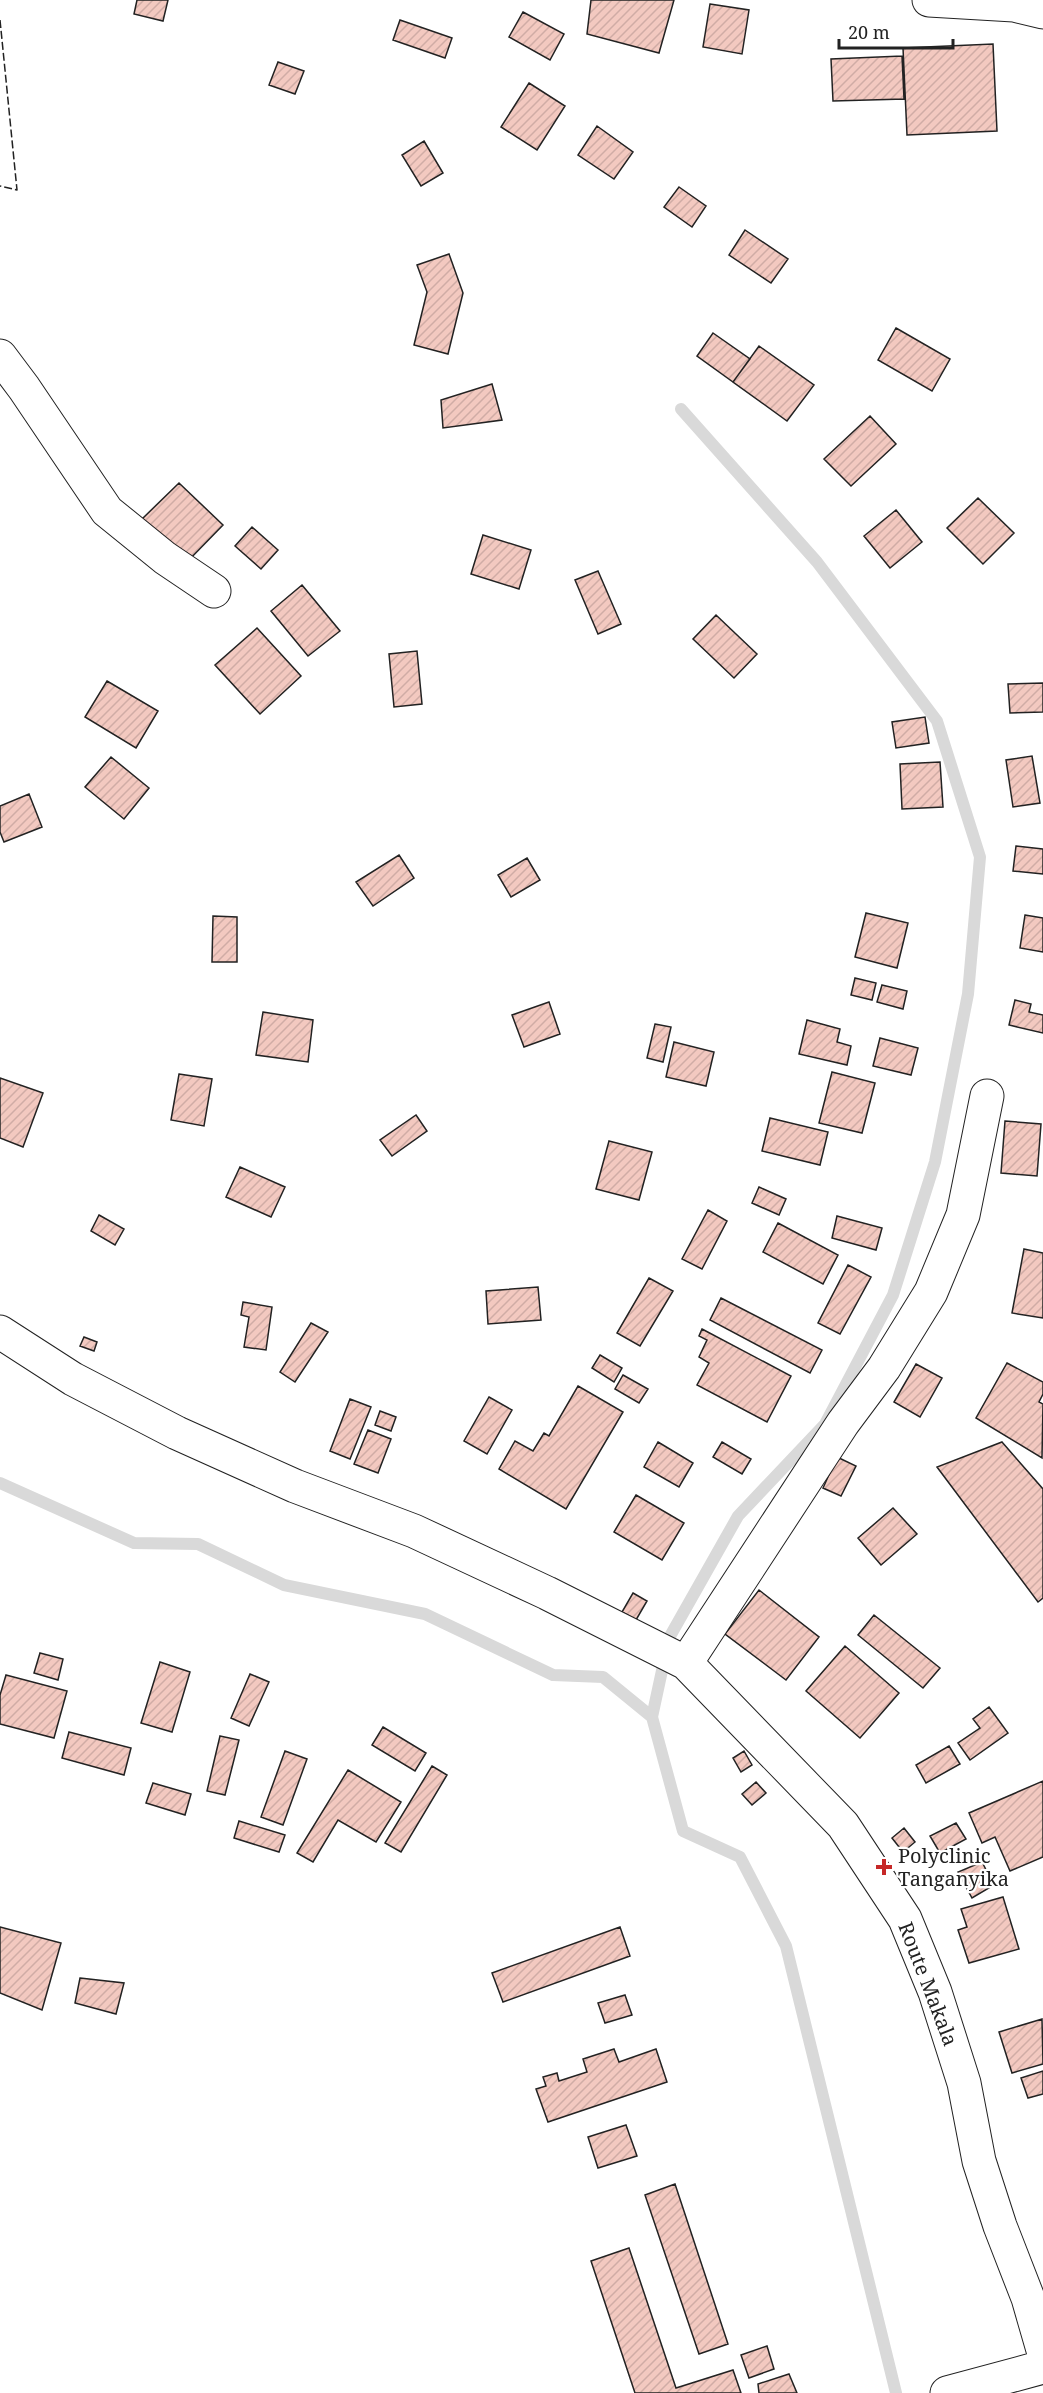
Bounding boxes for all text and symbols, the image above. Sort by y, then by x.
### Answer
scale bar [839,12,953,50]
text: 20 m [848,20,890,44]
place label: Polyclinic Tanganyika [898,1842,1009,1892]
marker: Polyclinic Tanganyika [875,1858,893,1876]
street label: Route Makala [892,1918,964,2050]

